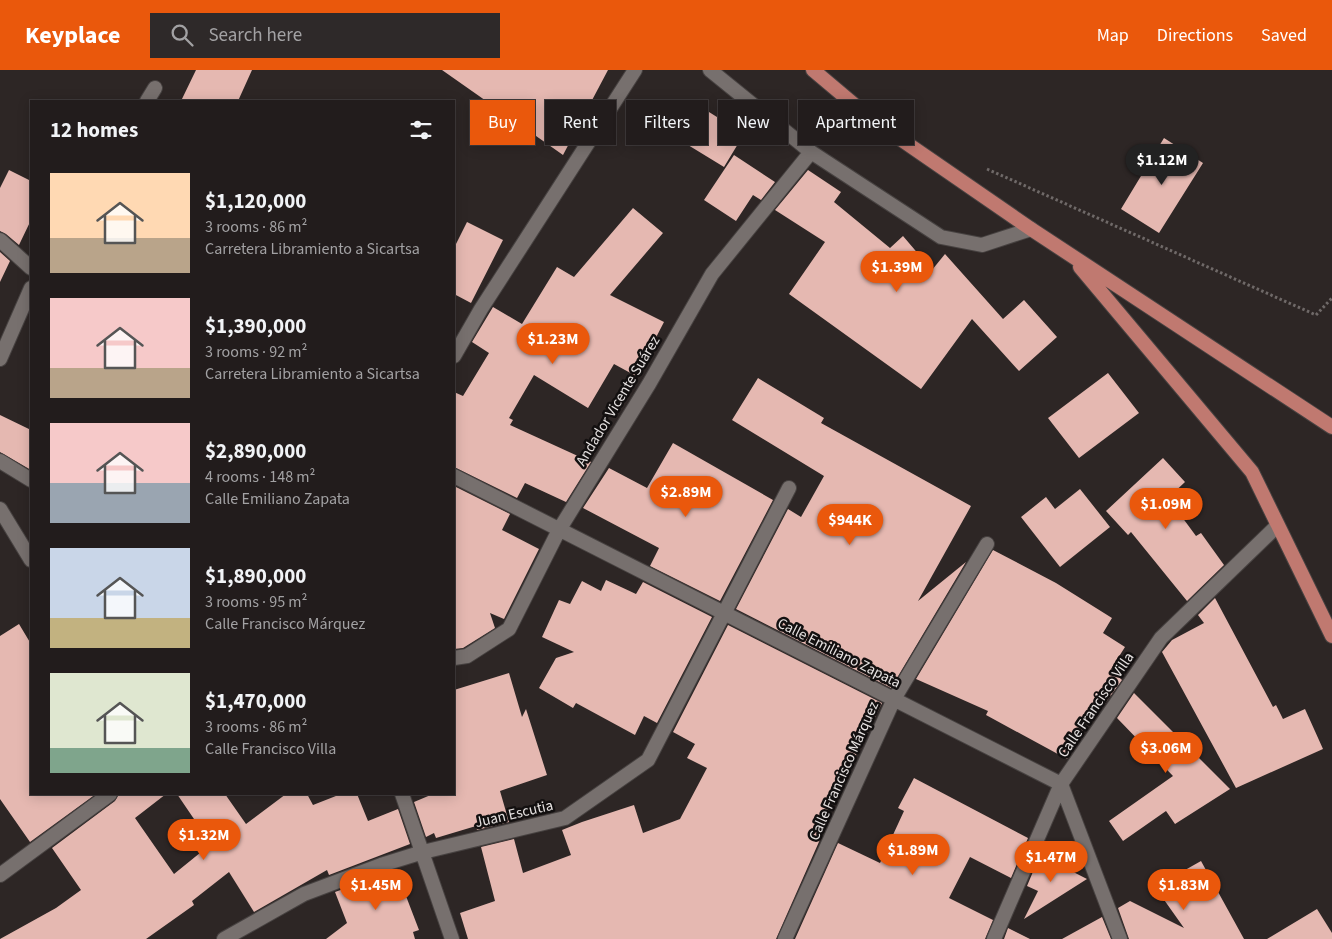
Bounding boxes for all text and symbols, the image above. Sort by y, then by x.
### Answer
search box [150,13,500,58]
text: Keyplace [25,18,120,53]
icon: search [168,21,196,49]
text: Search here [208,22,302,49]
text: Map [1097,23,1129,48]
text: Directions [1157,23,1233,48]
text: Saved [1261,23,1307,48]
chip: Buy [470,100,535,145]
chip: Rent [545,100,616,145]
chip: Filters [626,100,708,145]
chip: New [718,100,788,145]
chip: Apartment [798,100,914,145]
text: 12 homes [50,115,138,145]
icon: filters [407,116,435,144]
pin: $1.12M [1121,144,1203,186]
text: $1.12M [1137,149,1187,171]
text: $1,120,000 [205,186,306,216]
icon: home [90,193,150,253]
text: 3 rooms · 86 m² [205,216,307,238]
text: Carretera Libramiento a Sicartsa [205,238,420,260]
pin: $1.39M [856,250,938,293]
text: $1.39M [872,256,922,278]
text: $1,390,000 [205,311,306,341]
icon: home [90,318,150,378]
pin: $1.23M [512,322,594,365]
text: $1.23M [528,328,578,350]
street label: Andador Vicente Suárez [571,332,665,470]
text: 3 rooms · 92 m² [205,341,307,363]
text: Carretera Libramiento a Sicartsa [205,363,420,385]
text: $2,890,000 [205,436,306,466]
icon: home [90,443,150,503]
text: 4 rooms · 148 m² [205,466,315,488]
pin: $2.89M [645,476,727,518]
text: $2.89M [661,481,711,503]
text: Calle Emiliano Zapata [205,488,350,510]
pin: $1.09M [1125,488,1207,530]
text: $1.09M [1141,493,1191,515]
pin: $944K [815,504,885,546]
text: $944K [828,509,872,531]
text: $1,890,000 [205,561,306,591]
icon: home [90,568,150,628]
text: 3 rooms · 95 m² [205,591,307,613]
text: Calle Francisco Márquez [205,613,365,635]
street label: Calle Emiliano Zapata [774,613,904,693]
street label: Calle Francisco Villa [1053,648,1139,762]
text: $1,470,000 [205,686,306,716]
icon: home [90,693,150,753]
street label: Calle Francisco Márquez [804,698,884,844]
text: 3 rooms · 86 m² [205,716,307,738]
pin: $3.06M [1125,732,1207,774]
text: $3.06M [1141,737,1191,759]
text: Calle Francisco Villa [205,738,336,760]
street label: Juan Escutia [473,795,555,833]
pin: $1.32M [163,818,245,861]
text: $1.32M [179,824,229,846]
pin: $1.89M [872,834,954,876]
text: $1.89M [888,839,938,861]
pin: $1.47M [1010,840,1092,883]
text: $1.47M [1026,846,1076,868]
pin: $1.45M [335,868,417,911]
pin: $1.83M [1143,868,1225,911]
text: $1.45M [351,874,401,896]
text: $1.83M [1159,874,1209,896]

